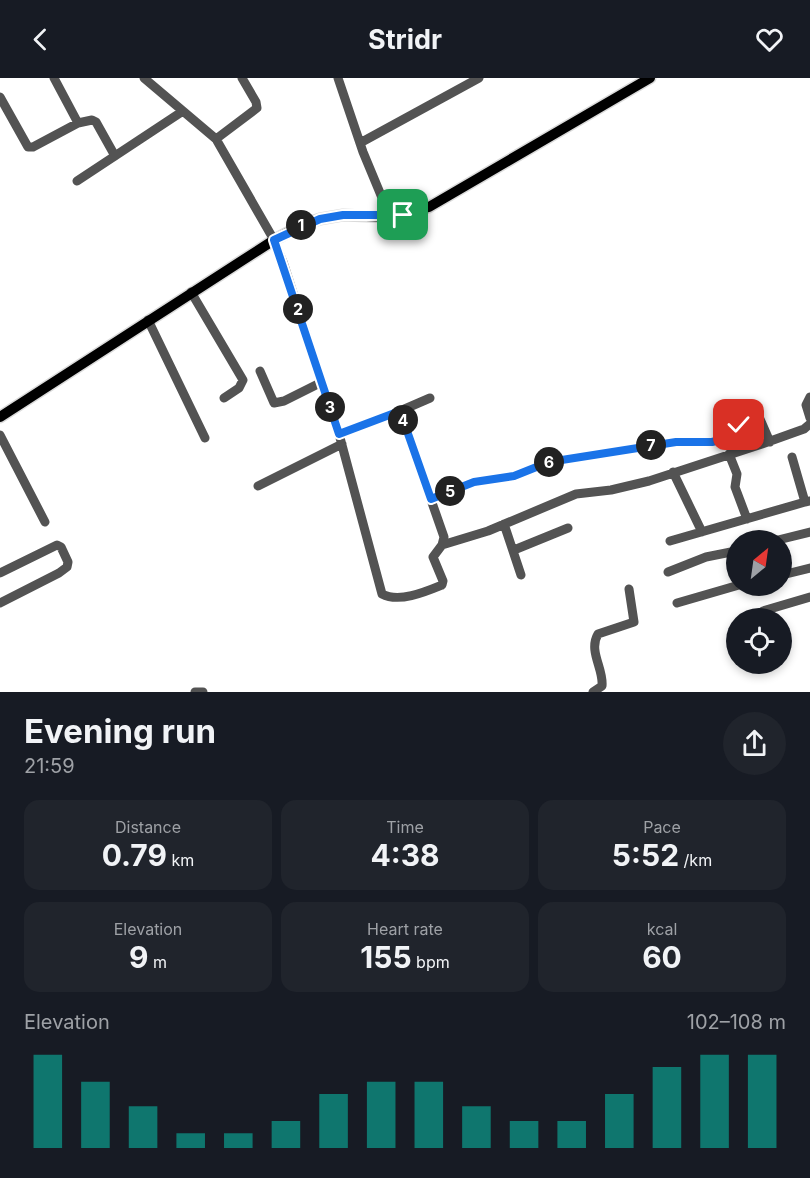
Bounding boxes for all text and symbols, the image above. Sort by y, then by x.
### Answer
icon: back [24,23,57,56]
text: Stridr [368,23,442,56]
icon: heart [753,23,786,56]
pin [377,189,428,240]
icon: arrive [386,198,419,231]
pin: 1 [286,210,316,240]
text: 1 [298,215,304,235]
pin: 2 [283,294,313,324]
text: 2 [293,299,303,319]
pin: 3 [315,392,345,422]
text: 3 [325,397,335,417]
pin [713,399,764,450]
pin: 4 [388,405,418,435]
icon: check [722,408,755,441]
text: 4 [398,410,408,430]
pin: 7 [636,430,666,460]
text: 7 [646,435,656,455]
pin: 6 [534,447,564,477]
text: 6 [544,452,554,472]
pin: 5 [435,476,465,506]
text: 5 [445,481,455,501]
north arrow [726,530,792,596]
map controls [726,530,792,674]
button: locate [726,608,792,674]
text: Evening run [24,711,216,751]
button: share [723,712,786,775]
text: 21:59 [24,754,75,778]
text: Distance [115,817,181,837]
text: Time [386,817,424,837]
text: Pace [643,817,681,837]
text: 0.79 [102,837,167,873]
text: 4:38 [370,837,440,873]
text: 5:52 [612,837,679,873]
text: km [167,850,194,870]
text: /km [679,850,712,870]
text: Elevation [114,919,182,939]
text: Heart rate [367,919,443,939]
text: kcal [647,919,677,939]
text: 9 [129,939,148,975]
text: 155 [360,939,412,975]
text: 60 [642,939,682,975]
text: m [148,952,167,972]
text: bpm [412,952,450,972]
text: Elevation [24,1010,110,1034]
text: 102–108 m [687,1010,786,1034]

